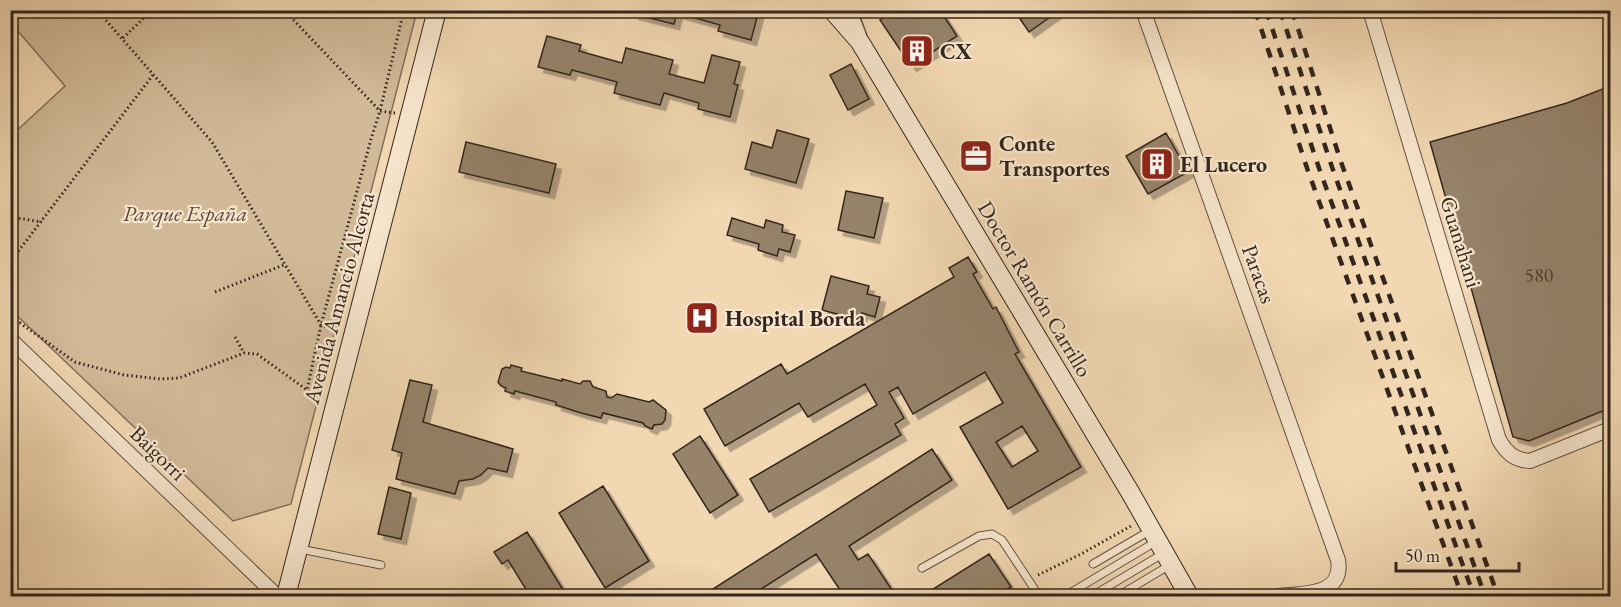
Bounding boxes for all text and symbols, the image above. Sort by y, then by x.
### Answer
building icon: CX [899,33,935,69]
place label: CX [940,37,972,66]
place label: Conte Transportes [999,129,1110,183]
office icon: Conte Transportes [958,138,994,174]
building icon: El Lucero [1139,146,1175,182]
place label: El Lucero [1180,150,1267,179]
street label: Avenida Amancio Alcorta [297,189,381,408]
street label: Guanahani [1433,193,1489,291]
street label: Doctor Ramón Carrillo [971,196,1099,382]
park label: Parque España [123,199,247,228]
street label: Paracas [1235,241,1283,307]
house number: 580 [1525,262,1554,288]
hospital icon: Hospital Borda [684,300,720,336]
place label: Hospital Borda [725,304,865,333]
street label: Baigorri [124,419,192,487]
scale bar [1396,535,1519,573]
text: 50 m [1405,544,1440,567]

